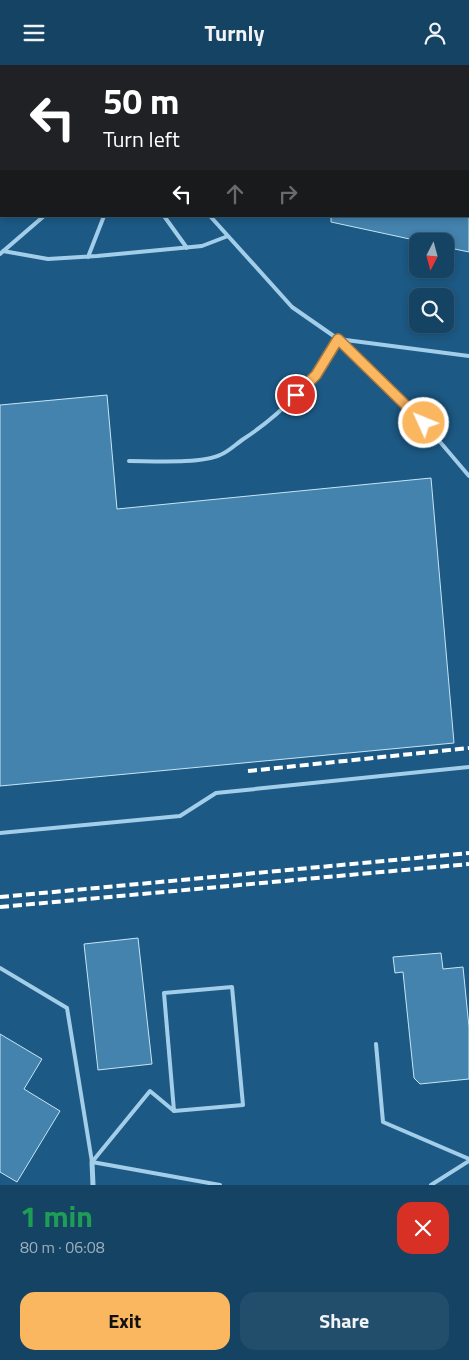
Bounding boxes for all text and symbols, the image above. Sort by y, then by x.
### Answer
text: Turnly [205,16,264,50]
icon: menu [20,19,48,47]
icon: person [421,19,449,47]
text: 50 m [103,74,179,128]
icon: left [20,85,85,150]
text: Turn left [103,122,180,156]
icon: left [168,180,196,208]
icon: ahead [221,180,249,208]
icon: right [274,180,302,208]
north arrow [409,233,454,277]
map controls [409,233,454,333]
button: search [409,288,454,333]
pin [275,374,317,416]
icon: arrive [282,381,310,409]
position arrow [397,396,449,448]
text: 1 min [20,1193,93,1239]
button: close [397,1202,449,1254]
text: 80 m · 06:08 [20,1235,105,1259]
button: Exit [20,1292,230,1350]
button: Share [240,1292,449,1350]

